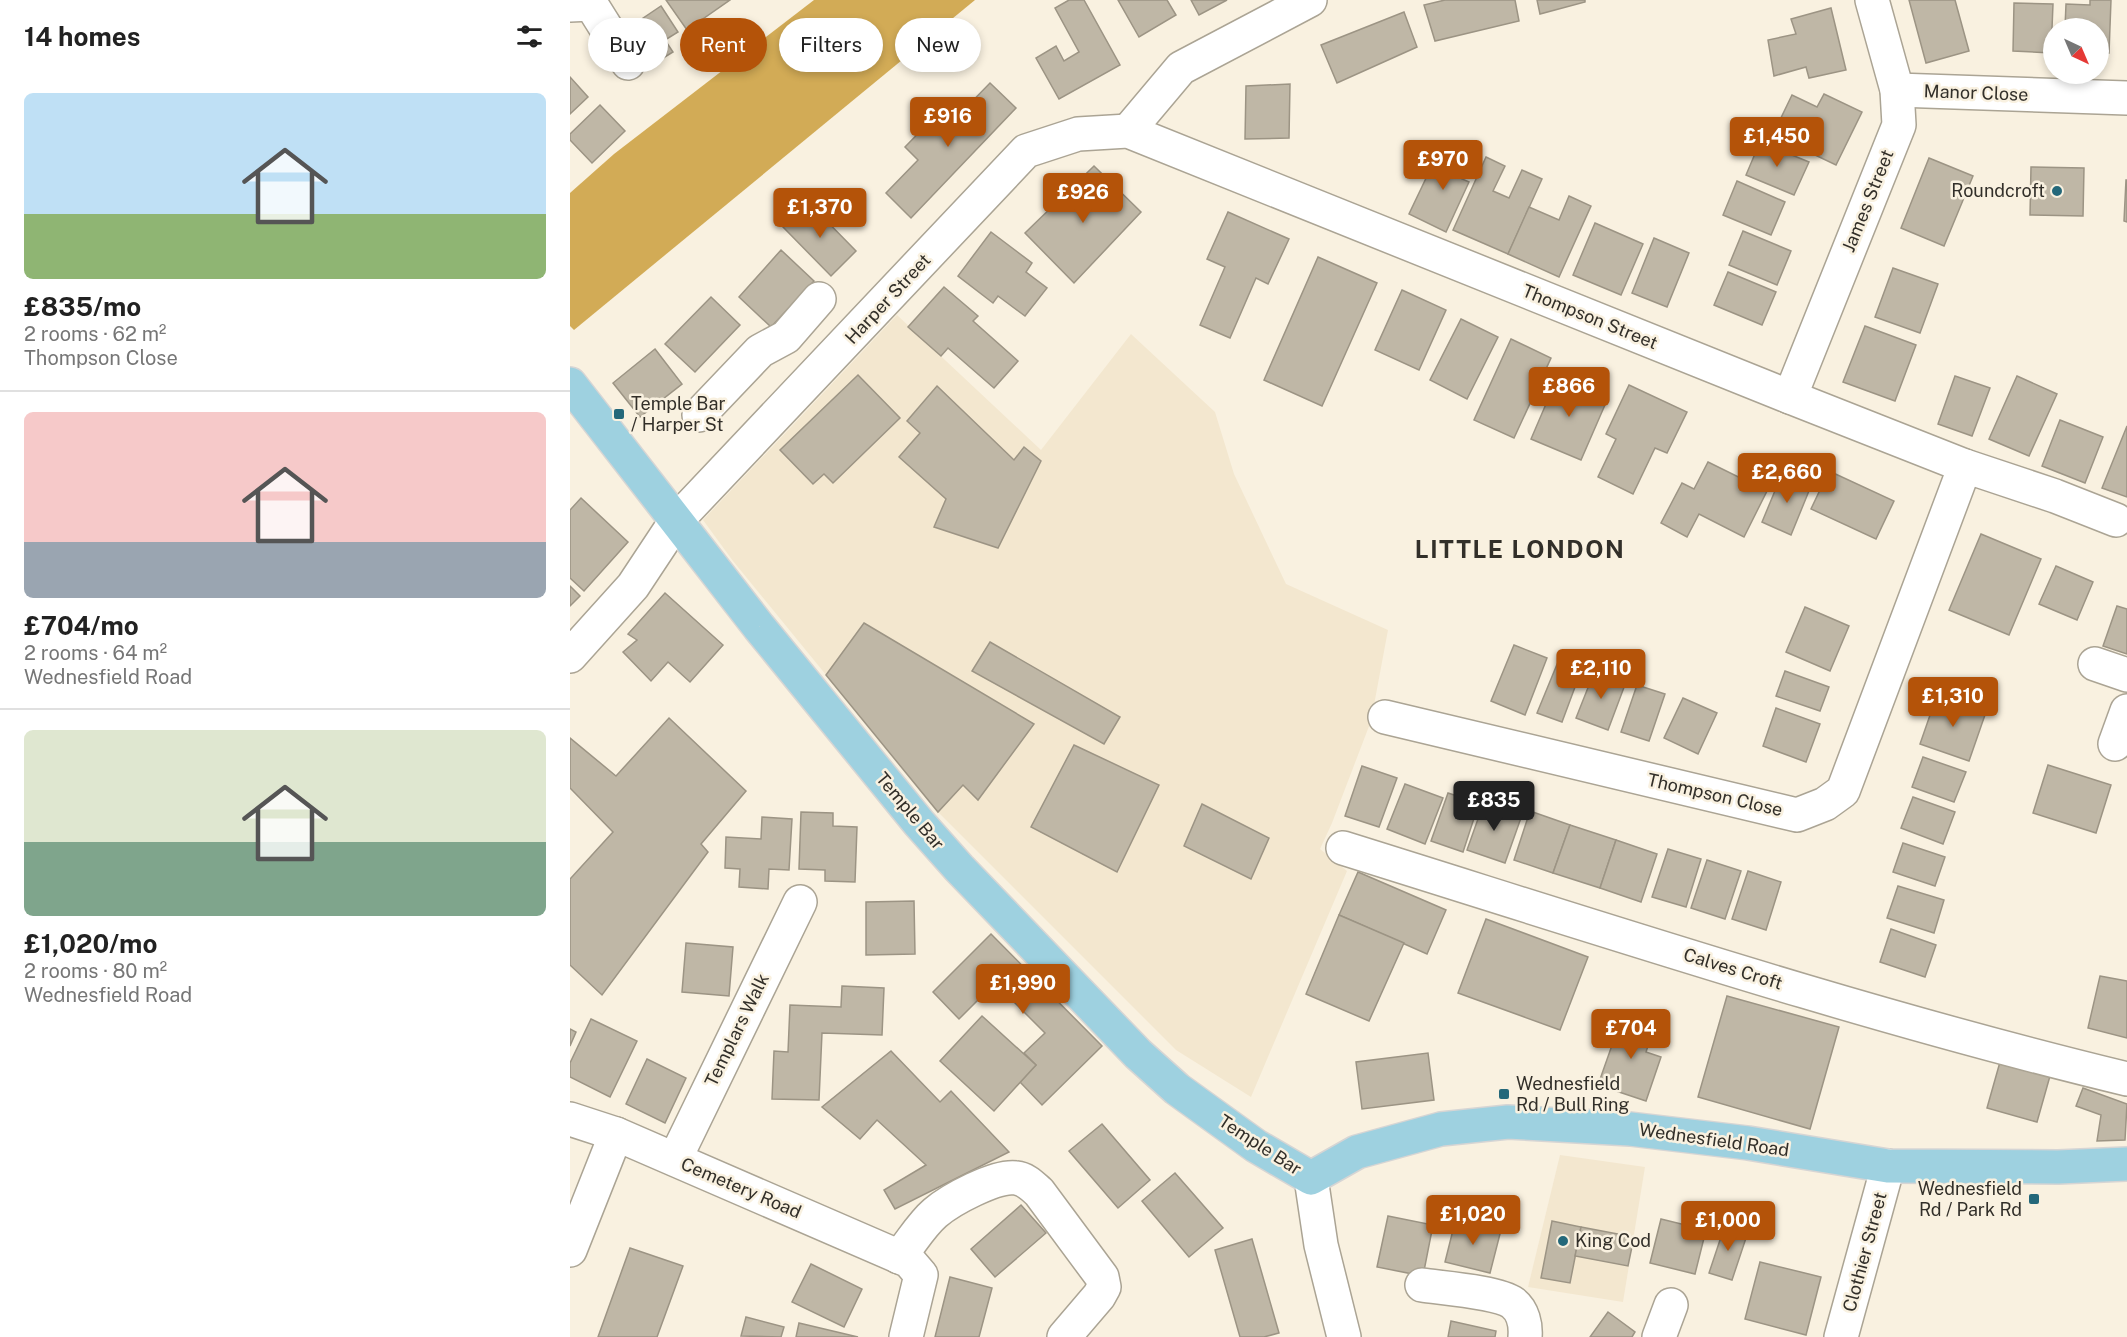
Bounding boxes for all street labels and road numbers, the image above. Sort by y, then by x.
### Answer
street label: Manor Close [1923,80,2029,105]
street label: James Street [1837,147,1898,255]
street label: Harper Street [841,249,935,348]
street label: Thompson Street [1519,280,1661,353]
street label: Temple Bar [872,768,949,854]
street label: Thompson Close [1645,769,1785,820]
street label: Calves Croft [1681,944,1785,994]
street label: Templars Walk [700,970,773,1090]
street label: Temple Bar [1215,1110,1306,1179]
street label: Wednesfield Road [1638,1119,1790,1160]
street label: Cemetery Road [678,1153,805,1222]
street label: Clothier Street [1838,1190,1891,1314]

